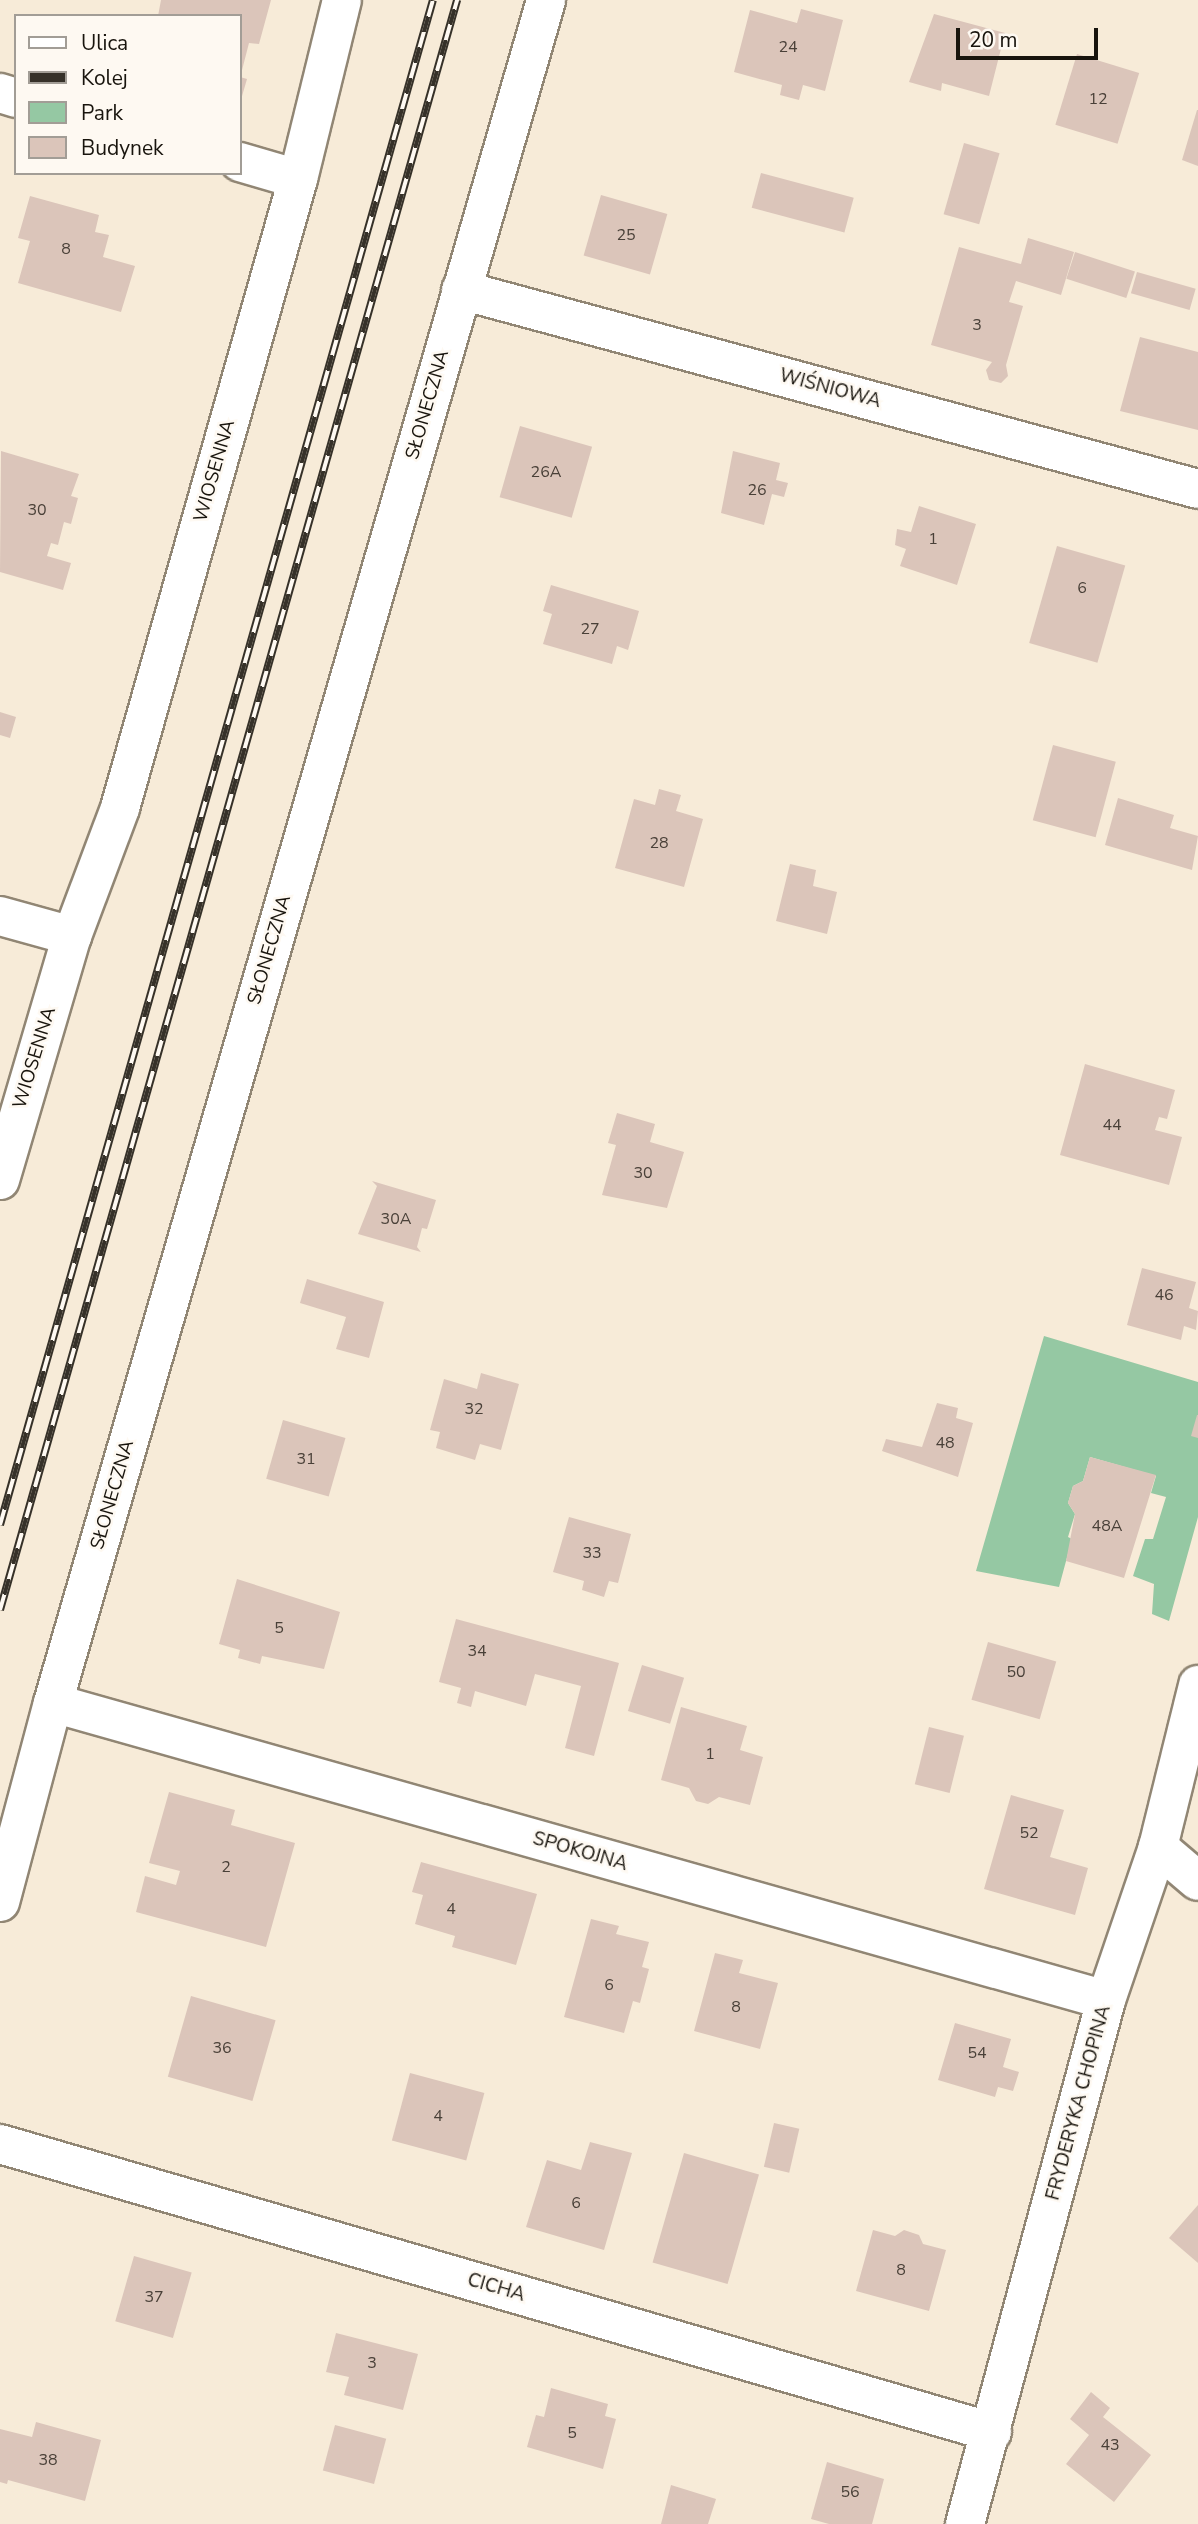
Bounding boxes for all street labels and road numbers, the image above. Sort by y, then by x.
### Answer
street label: SŁONECZNA [402,348,454,462]
street label: WIŚNIOWA [777,364,883,414]
street label: WIOSENNA [190,417,240,525]
street label: SŁONECZNA [244,893,296,1007]
street label: WIOSENNA [9,1004,61,1112]
street label: SŁONECZNA [87,1438,139,1552]
street label: SPOKOJNA [530,1828,630,1876]
street label: FRYDERYKA CHOPINA [1042,2003,1116,2203]
street label: CICHA [465,2269,527,2307]

